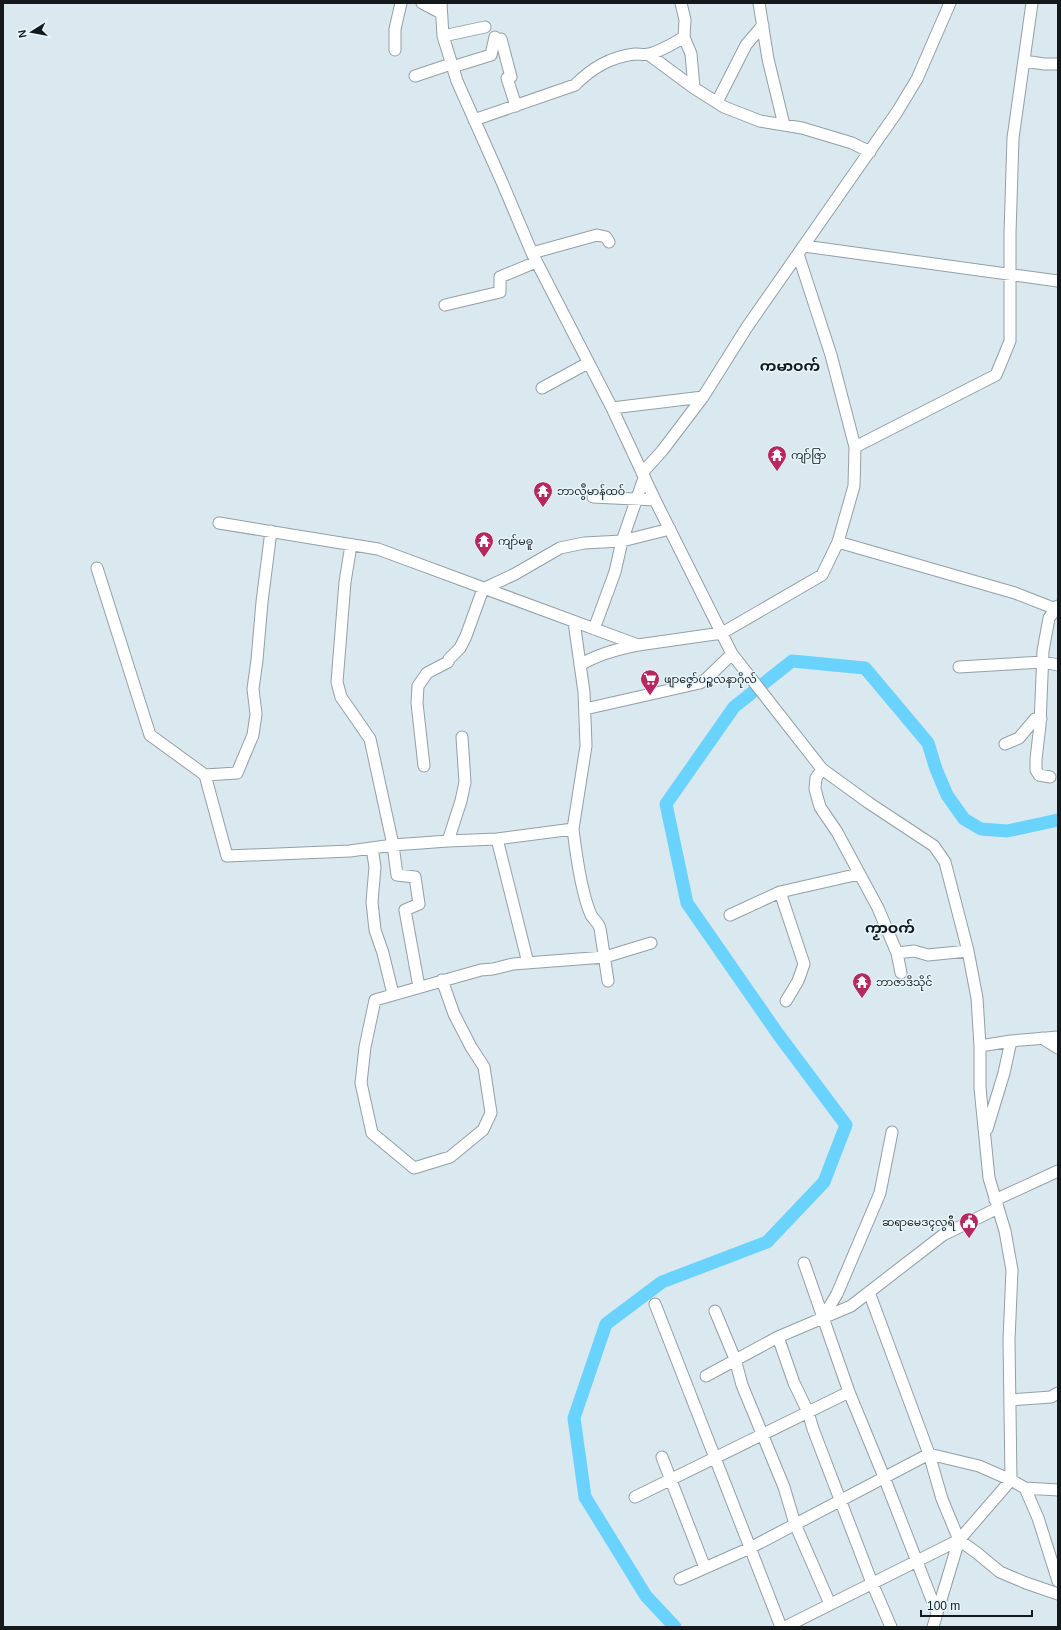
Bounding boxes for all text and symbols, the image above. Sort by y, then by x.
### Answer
north arrow [12,12,52,52]
text: N [16,29,29,39]
district label: ကမာဝက် [760,356,820,374]
temple icon: ကျာ်ဇြာ [766,444,788,472]
place label: ကျာ်ဇြာ [791,448,826,464]
temple icon: ဘာလွဳမာန်ထဝ် [532,480,554,508]
place label: ဘာလွဳမာန်ထဝ် [557,483,625,500]
temple icon: ကျာ်မၜူ [473,530,495,558]
place label: ကျာ်မၜူ [498,534,533,550]
supermarket icon: ဖျာဇၞော်ပဉ္စလနာဂိုလ် [639,668,661,696]
place label: ဖျာဇၞော်ပဉ္စလနာဂိုလ် [664,672,757,688]
district label: ကၟာဝက် [865,918,915,941]
temple icon: ဘာဇာဒိသိုင် [851,971,873,999]
place label: ဘာဇာဒိသိုင် [876,975,933,991]
public building icon: ဆရာမေဒၚလွရီ [958,1211,980,1239]
place label: ဆရာမေဒၚလွရီ [882,1215,955,1231]
scale bar [921,1592,1032,1618]
text: 100 m [927,1599,960,1613]

